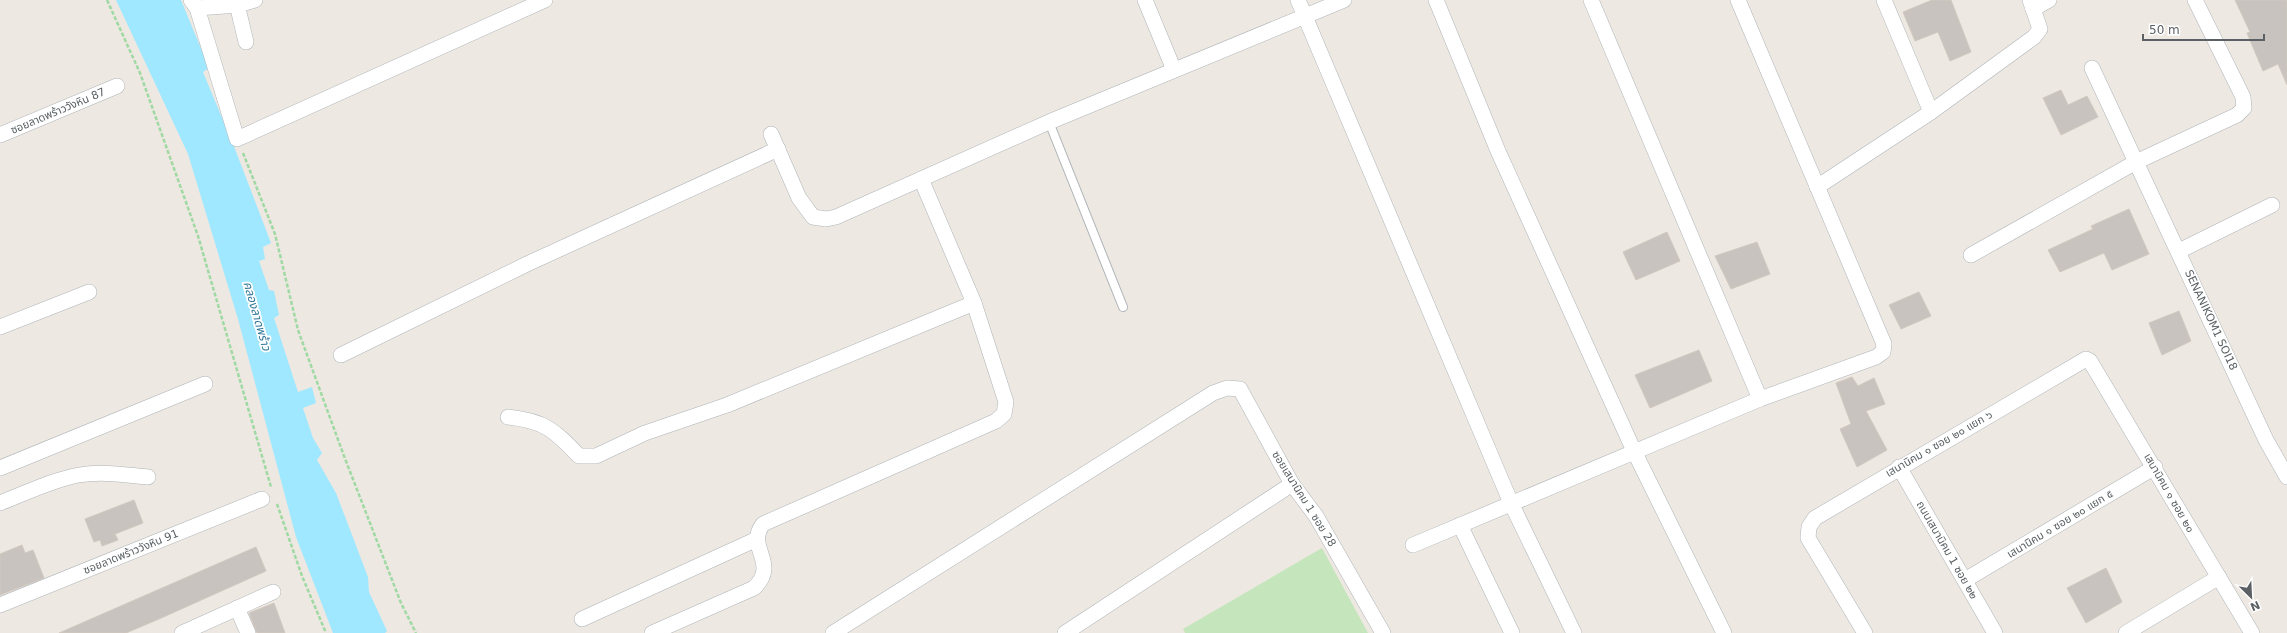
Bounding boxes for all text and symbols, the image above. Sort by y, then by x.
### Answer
scale bar [2143,16,2264,42]
text: 50 m [2149,23,2180,37]
street label: ซอยลาดพร้าววังหิน 87 [9,85,107,137]
street label: SENANIKOM1 SOI18 [2182,268,2240,372]
water label: คลองลาดพร้าว [240,280,274,353]
street label: เสนานิคม ๑ ซอย ๒๐ แยก ๖ [1883,408,1995,480]
street label: ซอยเสนานิคม 1 ซอย 28 [1269,449,1339,549]
street label: เสนานิคม ๑ ซอย ๒๐ [2141,451,2197,535]
street label: เสนานิคม ๑ ซอย ๒๐ แยก ๕ [2005,487,2115,561]
street label: ถนนเสนานิคม 1 ซอย ๒๒ [1914,499,1980,602]
street label: ซอยลาดพร้าววังหิน 91 [82,527,180,577]
north arrow [2231,577,2271,617]
text: N [2248,598,2262,613]

